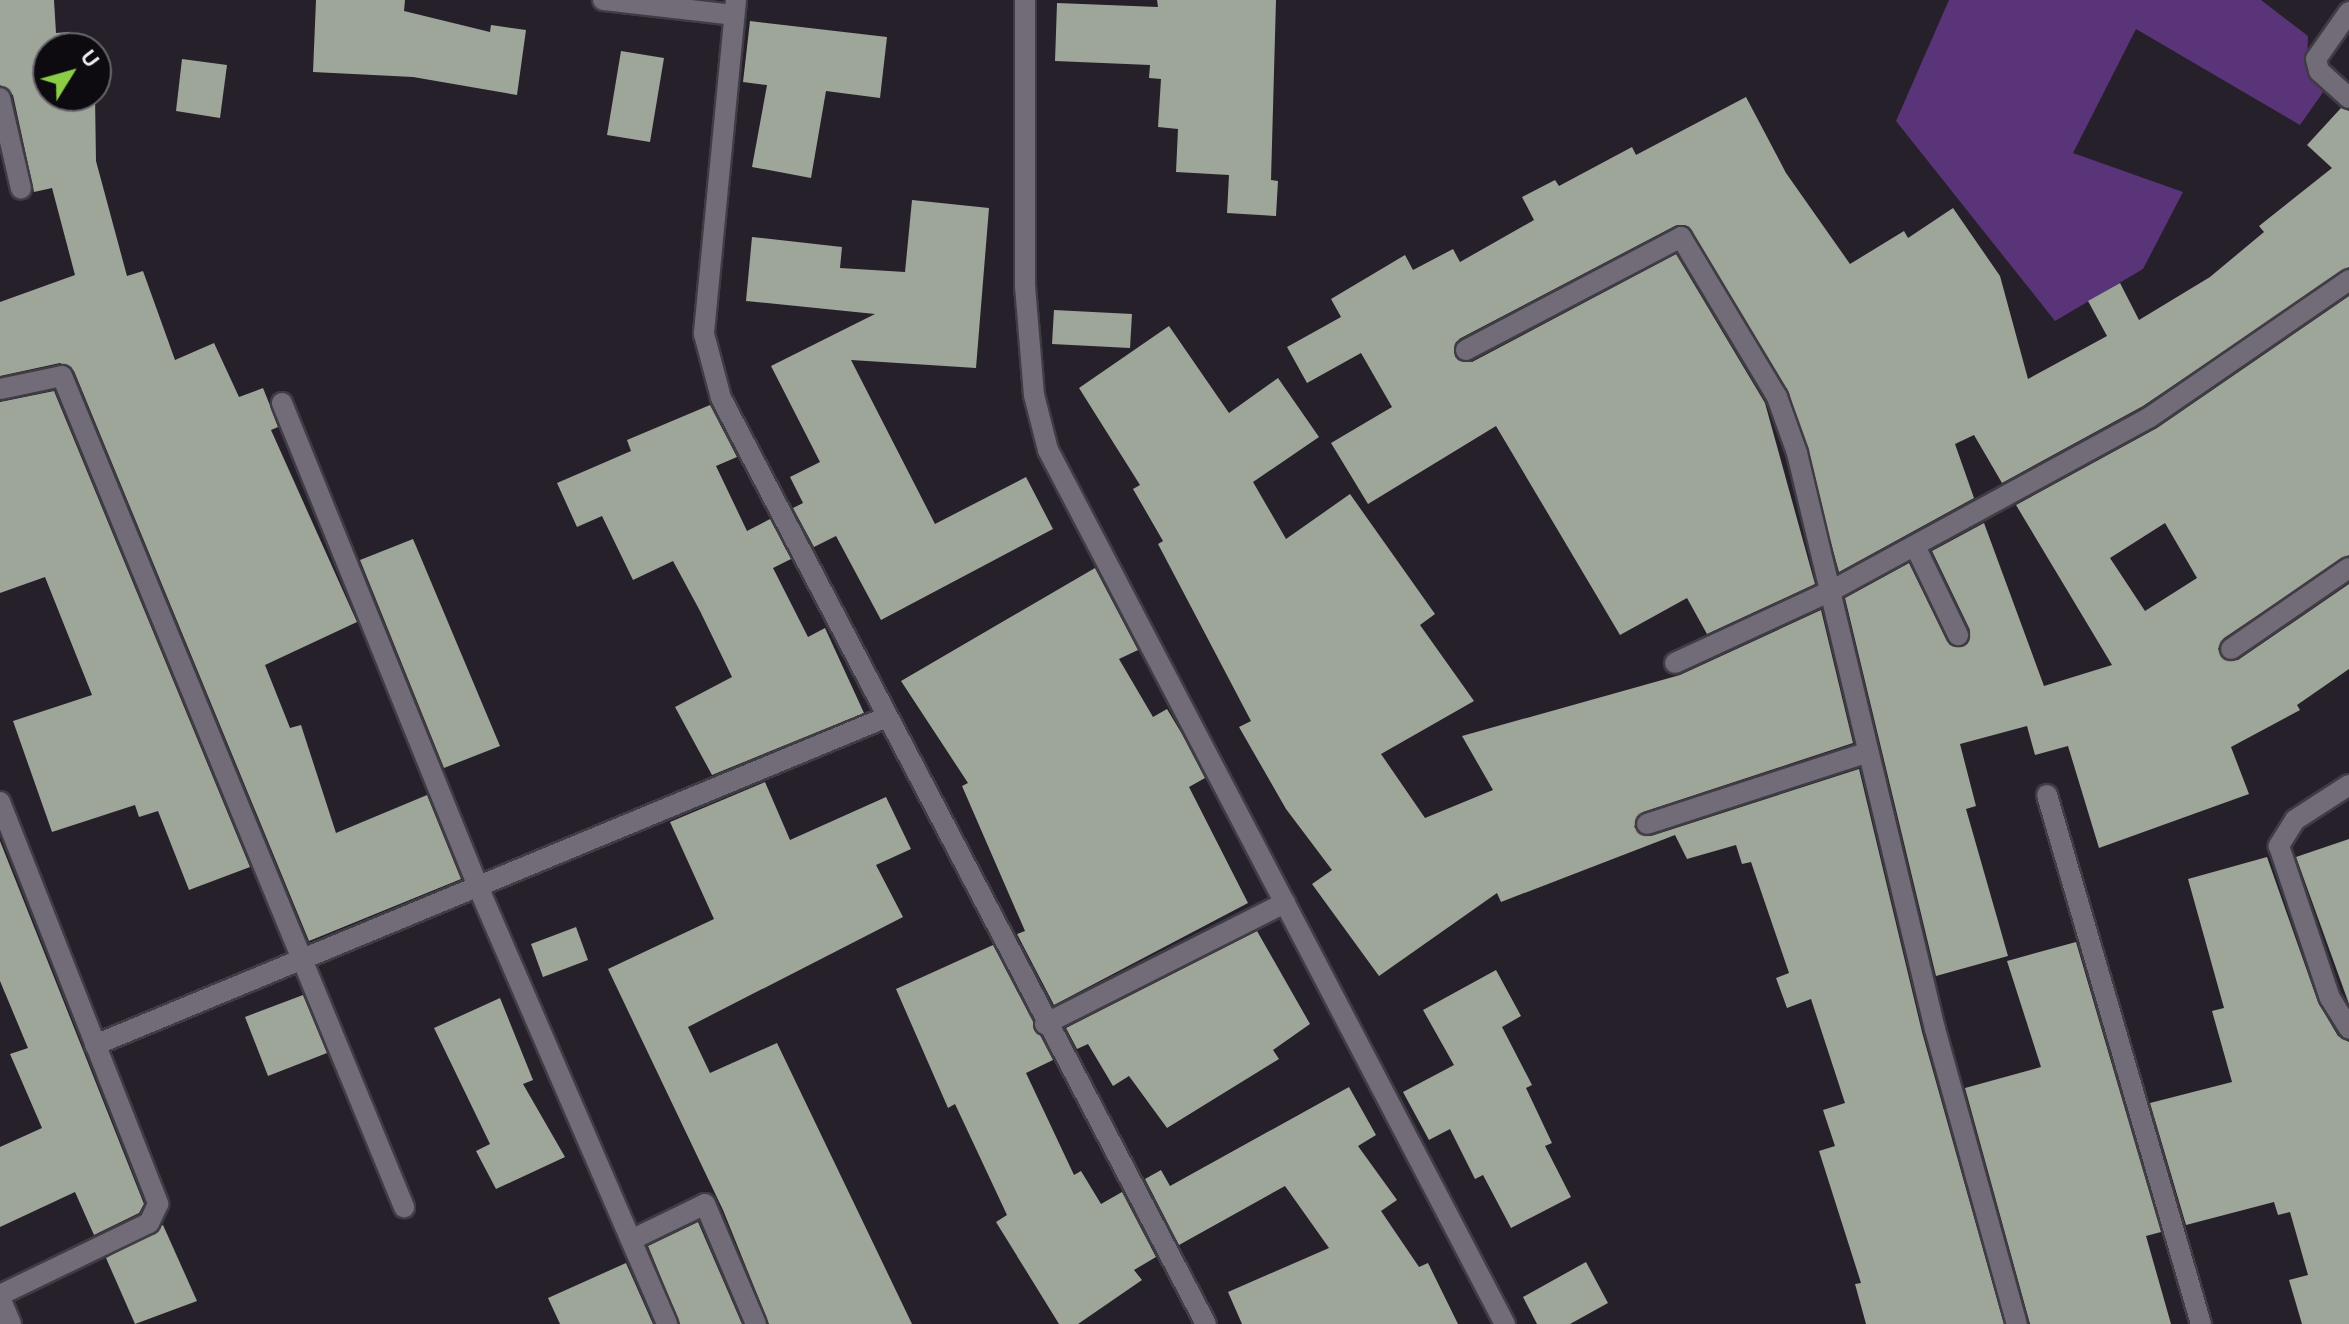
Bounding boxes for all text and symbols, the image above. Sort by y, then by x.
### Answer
north arrow [32,32,112,112]
text: U [74,44,106,73]

